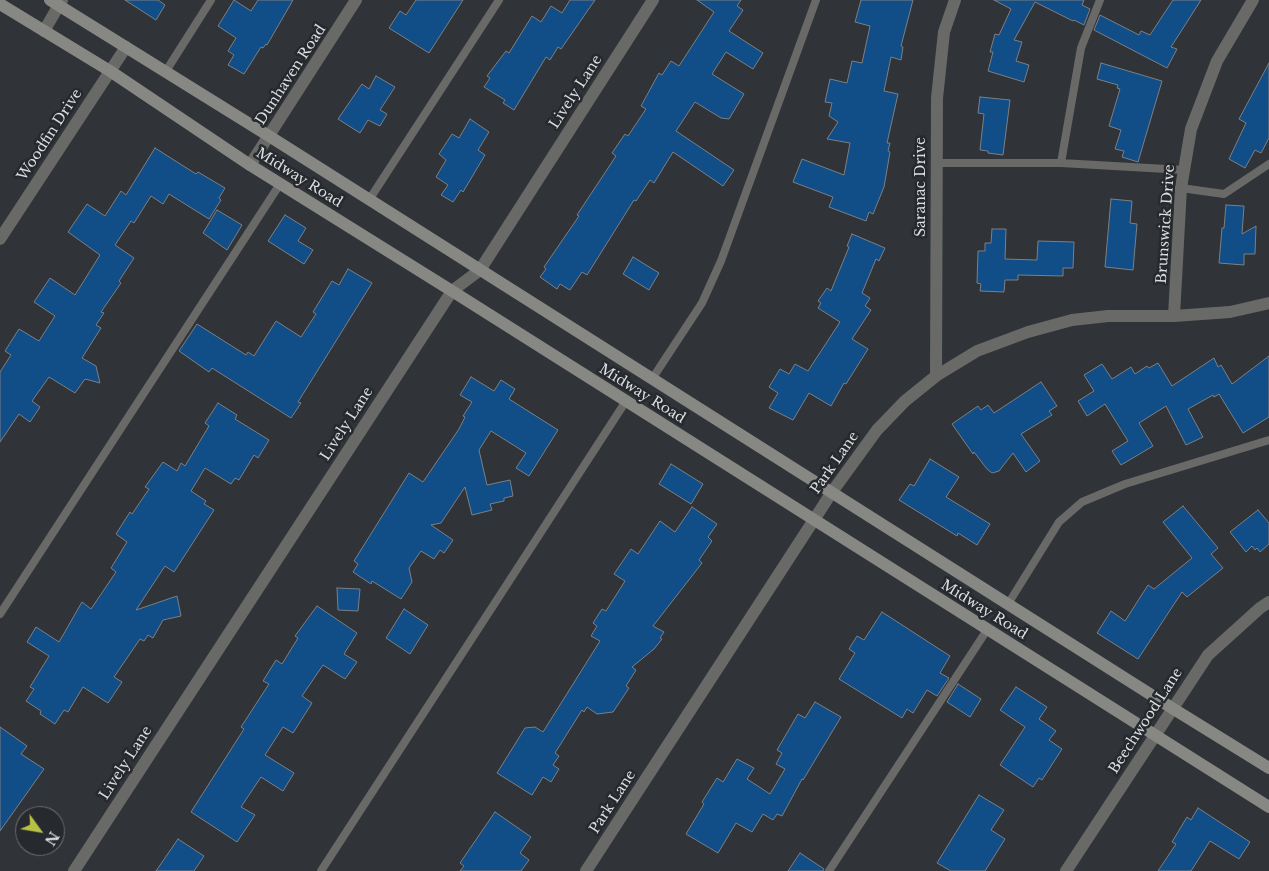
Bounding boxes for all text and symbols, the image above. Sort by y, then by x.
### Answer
street label: Dunhaven Road [252,22,330,128]
street label: Lively Lane [546,52,606,132]
street label: Woodfin Drive [14,86,86,184]
street label: Saranac Drive [913,137,929,237]
street label: Midway Road [253,145,345,211]
street label: Brunswick Drive [1153,164,1179,284]
street label: Midway Road [596,361,688,427]
street label: Lively Lane [317,384,377,464]
street label: Park Lane [807,429,863,497]
street label: Midway Road [938,577,1030,643]
street label: Beechwood Lane [1106,665,1186,777]
street label: Lively Lane [96,723,156,803]
street label: Park Lane [586,767,640,837]
north arrow [15,806,65,856]
text: N [41,828,63,849]

